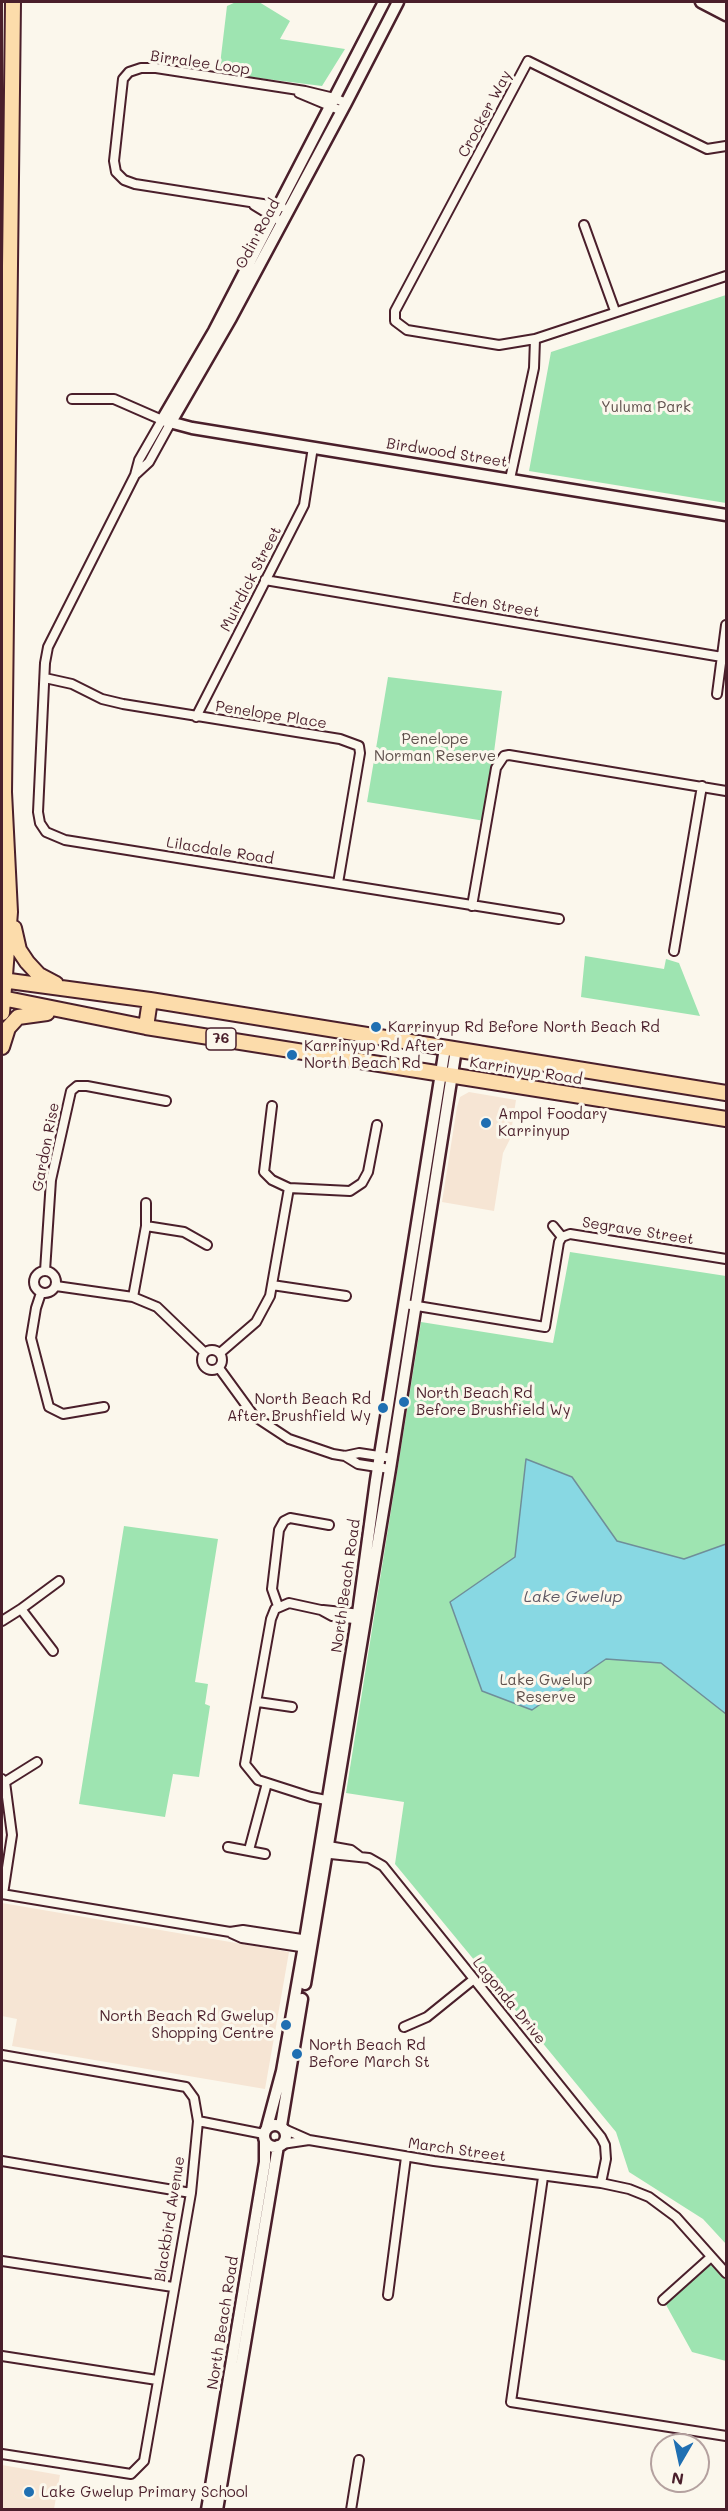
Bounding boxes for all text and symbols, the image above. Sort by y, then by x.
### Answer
street label: Birralee Loop [149,47,251,79]
street label: Crocker Way [455,67,515,161]
street label: Odin Road [232,196,284,272]
park label: Yuluma Park [601,398,691,416]
street label: Birdwood Street [385,435,509,471]
street label: Muirdick Street [217,523,285,635]
street label: Eden Street [451,588,541,622]
street label: Penelope Place [214,697,328,733]
park label: Penelope Norman Reserve [374,730,496,765]
street label: Lilacdale Road [165,834,275,868]
place label: Karrinyup Rd Before North Beach Rd [388,1018,660,1036]
marker: Karrinyup Rd Before North Beach Rd [369,1020,383,1034]
road number: 76 [206,1028,236,1050]
place label: Karrinyup Rd After North Beach Rd [304,1037,444,1072]
marker: Karrinyup Rd After North Beach Rd [285,1048,299,1062]
street label: Karrinyup Road [468,1053,584,1089]
street label: Gardon Rise [29,1101,63,1193]
place label: Ampol Foodary Karrinyup [498,1105,607,1140]
marker: Ampol Foodary Karrinyup [479,1116,493,1130]
street label: Segrave Street [581,1213,695,1249]
place label: North Beach Rd Before Brushfield Wy [416,1384,571,1419]
place label: North Beach Rd After Brushfield Wy [227,1390,371,1425]
marker: North Beach Rd Before Brushfield Wy [397,1395,411,1409]
marker: North Beach Rd After Brushfield Wy [376,1401,390,1415]
street label: North Beach Road [328,1518,364,1654]
water label: Lake Gwelup [524,1587,622,1607]
park label: Lake Gwelup Reserve [500,1671,592,1706]
street label: Lagonda Drive [469,1954,549,2048]
place label: North Beach Rd Gwelup Shopping Centre [99,2007,274,2042]
marker: North Beach Rd Gwelup Shopping Centre [279,2018,293,2032]
place label: North Beach Rd Before March St [309,2036,430,2071]
marker: North Beach Rd Before March St [290,2047,304,2061]
street label: March Street [407,2134,507,2166]
street label: Blackbird Avenue [151,2155,189,2283]
street label: North Beach Road [204,2255,242,2391]
north arrow [650,2433,710,2493]
text: N [670,2468,685,2491]
place label: Lake Gwelup Primary School [41,2483,248,2501]
marker: Lake Gwelup Primary School [22,2485,36,2499]

